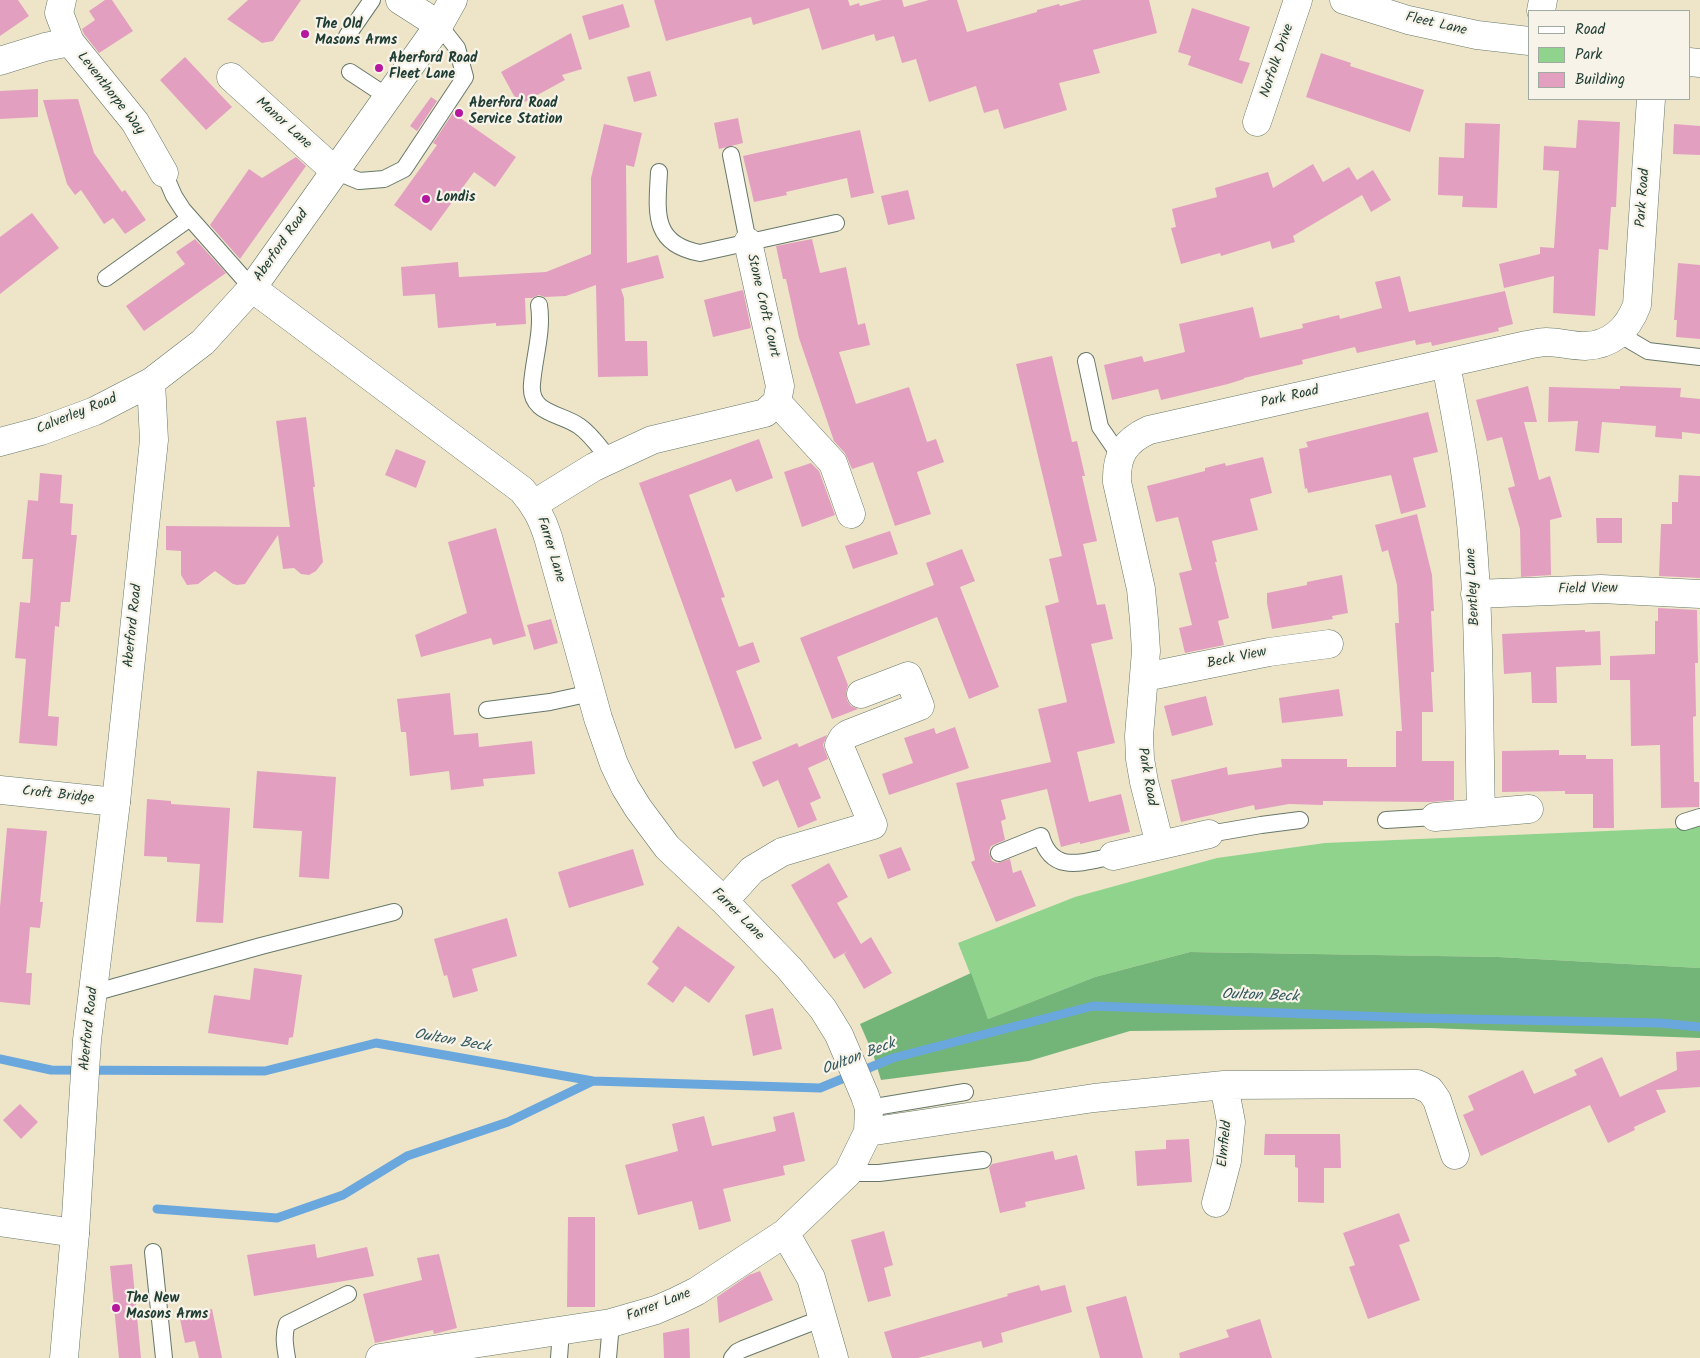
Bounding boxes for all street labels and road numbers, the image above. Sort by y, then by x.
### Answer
street label: Fleet Lane [1404,10,1468,40]
street label: Norfolk Drive [1258,22,1298,100]
street label: Leventhorpe Way [73,49,147,139]
street label: Manor Lane [252,94,314,154]
street label: Park Road [1634,168,1654,228]
street label: Aberford Road [251,207,313,285]
street label: Stone Croft Court [742,253,782,359]
street label: Park Road [1259,383,1321,413]
street label: Calverley Road [34,391,120,439]
street label: Farrer Lane [532,515,568,585]
street label: Bentley Lane [1464,548,1484,626]
street label: Field View [1558,581,1618,599]
street label: Aberford Road [121,583,147,669]
street label: Beck View [1206,645,1268,673]
street label: Park Road [1133,746,1159,808]
street label: Croft Bridge [21,784,95,808]
street label: Farrer Lane [707,885,767,945]
street label: Aberford Road [77,986,103,1072]
street label: Elmfield [1215,1120,1237,1168]
street label: Farrer Lane [624,1286,694,1326]

